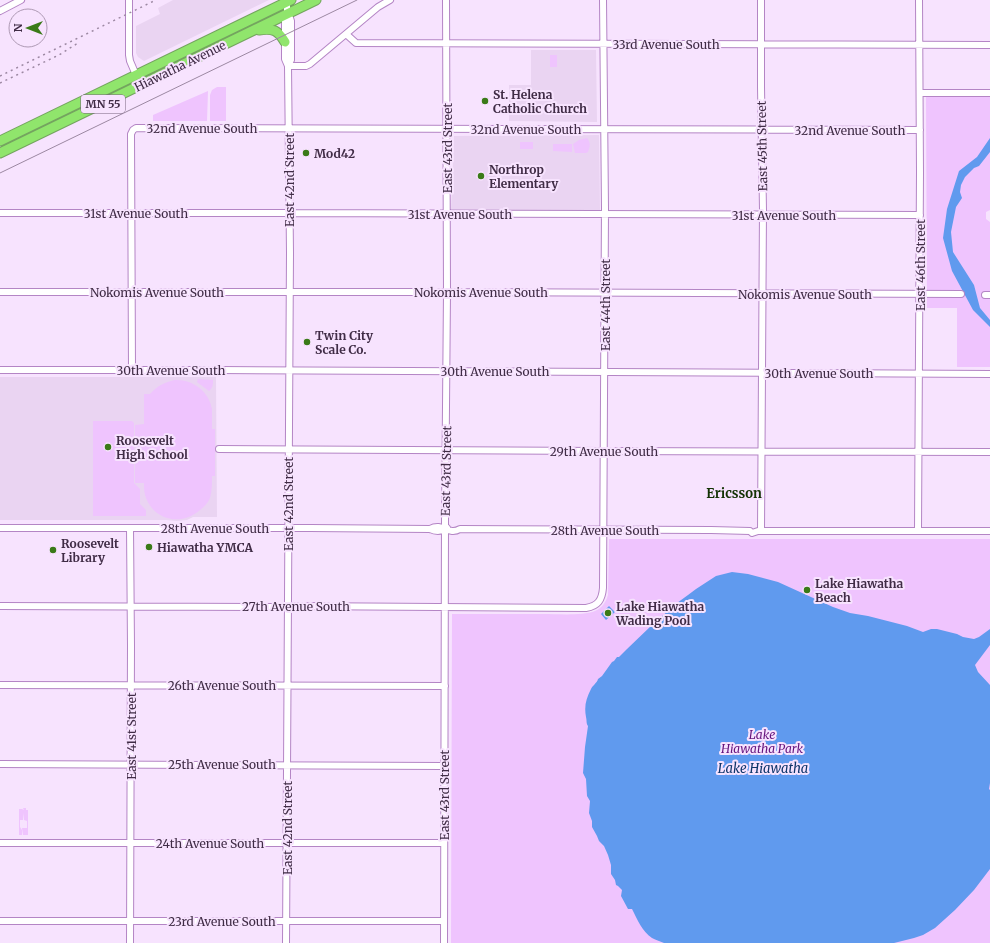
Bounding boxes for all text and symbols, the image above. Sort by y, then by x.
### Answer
north arrow [8,8,48,48]
text: N [11,23,25,32]
street label: Hiawatha Avenue [132,37,228,95]
street label: 33rd Avenue South [612,37,720,52]
place label: St. Helena Catholic Church [493,87,587,116]
road number: MN 55 [81,95,125,113]
marker: St. Helena Catholic Church [480,96,490,106]
street label: East 45th Street [754,100,770,191]
street label: East 43rd Street [440,103,455,193]
street label: 32nd Avenue South [147,121,257,136]
street label: 32nd Avenue South [471,122,581,137]
street label: 32nd Avenue South [795,123,905,138]
street label: East 42nd Street [282,133,297,227]
place label: Mod42 [314,146,355,161]
marker: Mod42 [301,148,311,158]
place label: Northrop Elementary [489,162,559,191]
marker: Northrop Elementary [476,171,486,181]
street label: 31st Avenue South [84,206,188,221]
street label: 31st Avenue South [408,207,512,222]
street label: 31st Avenue South [732,208,836,223]
street label: East 46th Street [913,219,928,311]
street label: East 44th Street [598,259,613,351]
street label: Nokomis Avenue South [90,285,224,300]
street label: Nokomis Avenue South [414,285,548,300]
street label: Nokomis Avenue South [738,287,872,302]
place label: Twin City Scale Co. [315,328,374,357]
marker: Twin City Scale Co. [302,337,312,347]
street label: 30th Avenue South [116,363,226,378]
street label: 30th Avenue South [440,364,550,379]
street label: 30th Avenue South [764,366,874,381]
street label: East 43rd Street [438,425,454,516]
place label: Roosevelt High School [116,433,188,462]
marker: Roosevelt High School [103,442,113,452]
street label: 29th Avenue South [550,444,658,459]
street label: East 42nd Street [281,457,296,551]
district label: Ericsson [706,485,762,502]
street label: 28th Avenue South [161,521,269,536]
street label: 28th Avenue South [551,523,659,538]
place label: Roosevelt Library [61,536,119,565]
place label: Hiawatha YMCA [157,540,254,555]
marker: Hiawatha YMCA [144,542,154,552]
marker: Roosevelt Library [48,545,58,555]
place label: Lake Hiawatha Beach [815,576,904,605]
marker: Lake Hiawatha Beach [802,585,812,595]
street label: 27th Avenue South [242,599,350,614]
place label: Lake Hiawatha Wading Pool [615,599,705,628]
marker: Lake Hiawatha Wading Pool [603,608,613,618]
street label: 26th Avenue South [168,678,276,693]
street label: East 41st Street [124,692,139,780]
park label: Lake Hiawatha Park [720,727,803,756]
street label: East 43rd Street [437,750,452,840]
street label: 25th Avenue South [168,757,276,772]
water label: Lake Hiawatha [718,760,808,777]
street label: East 42nd Street [280,781,295,875]
street label: 24th Avenue South [156,836,264,851]
street label: 23rd Avenue South [168,914,276,929]

